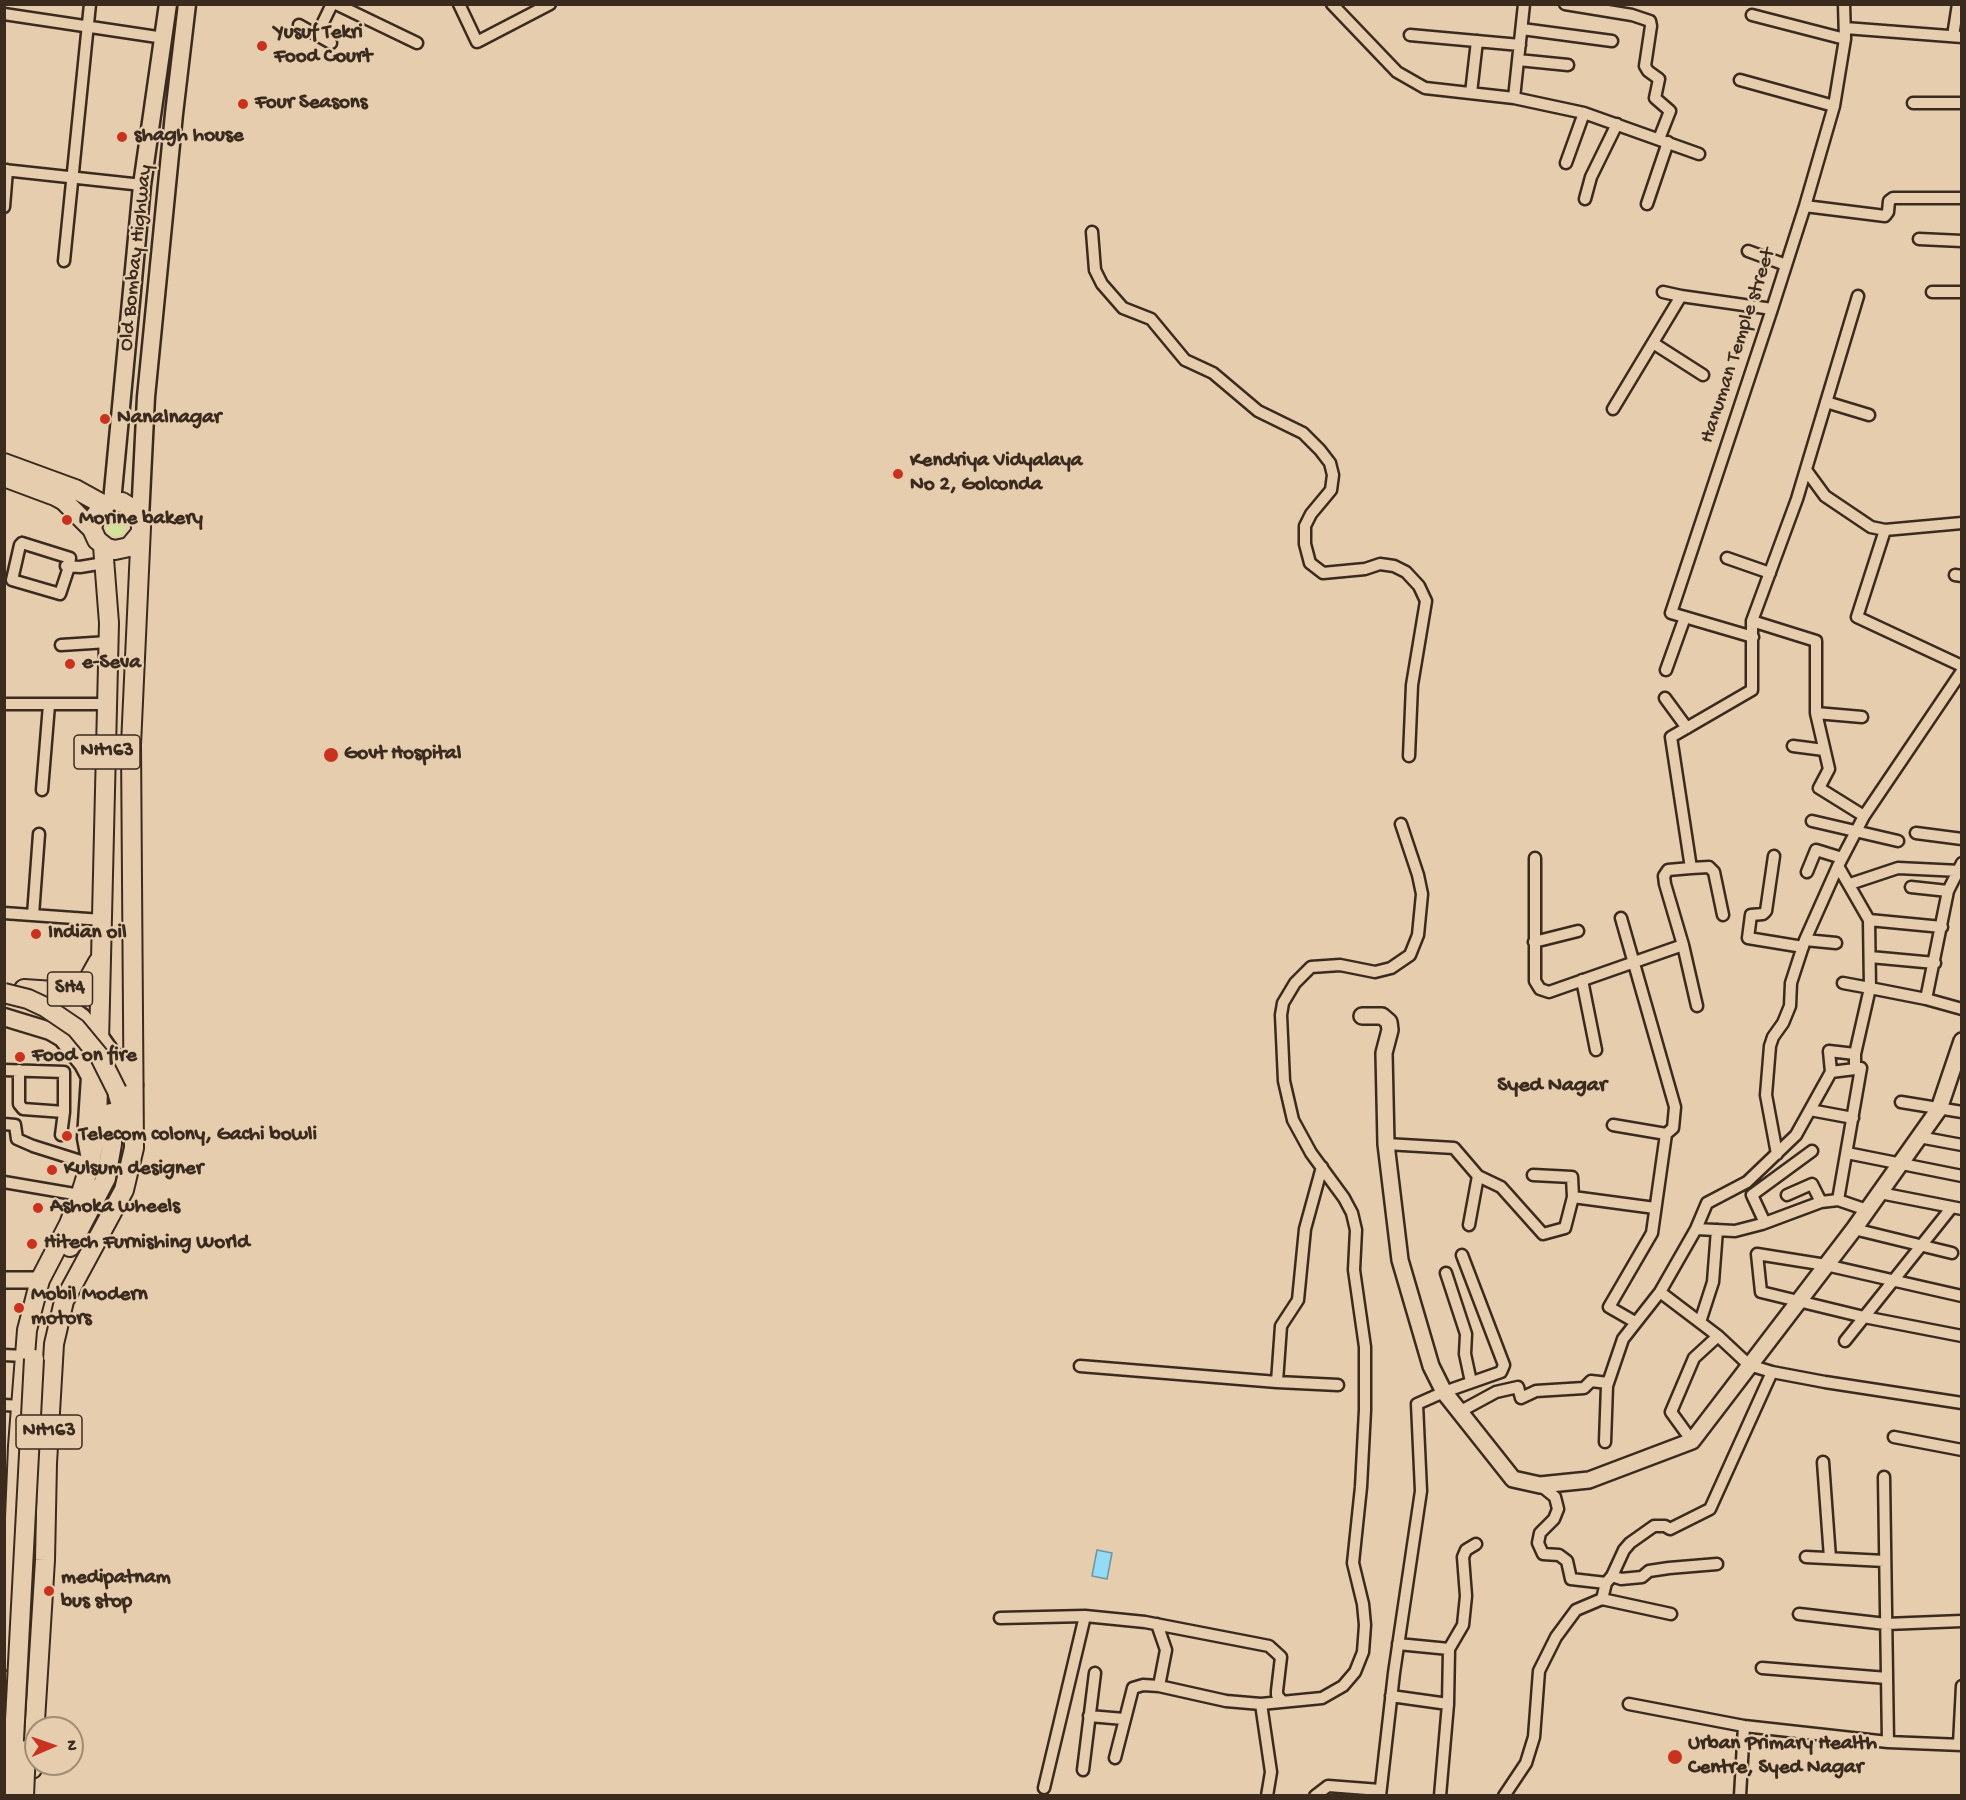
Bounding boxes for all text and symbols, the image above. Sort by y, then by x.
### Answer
place label: Yusuf Tekri Food Court [274,21,372,71]
marker: Yusuf Tekri Food Court [255,39,269,53]
place label: Four Seasons [255,91,367,117]
marker: Four Seasons [236,97,250,111]
place label: shagh house [134,124,243,150]
marker: shagh house [115,130,129,144]
street label: Old Bombay Highway [115,164,159,352]
street label: Hanuman Temple street [1696,245,1782,447]
place label: Nanalnagar [117,406,221,432]
marker: Nanalnagar [98,412,112,426]
place label: Kendriya Vidyalaya No 2, Golconda [910,449,1082,499]
marker: Kendriya Vidyalaya No 2, Golconda [891,467,905,481]
place label: Morine bakery [79,507,203,533]
marker: Morine bakery [60,513,74,527]
place label: e-Seva [82,651,141,677]
marker: e-Seva [63,657,77,671]
road number: NH163 [74,735,140,769]
place label: Govt Hospital [344,742,461,768]
marker: Govt Hospital [322,746,340,764]
place label: Indian oil [48,921,127,947]
marker: Indian oil [29,927,43,941]
road number: SH4 [48,972,92,1006]
place label: Food on fire [32,1044,137,1070]
marker: Food on fire [13,1050,27,1064]
district label: Syed Nagar [1497,1074,1607,1100]
place label: Telecom colony, Gachi bowli [79,1123,317,1149]
marker: Telecom colony, Gachi bowli [60,1129,74,1143]
place label: Kulsum designer [64,1157,203,1183]
marker: Kulsum designer [45,1163,59,1177]
place label: Ashoka wheels [50,1195,180,1221]
marker: Ashoka wheels [31,1201,45,1215]
place label: Hitech Furnishing World [44,1231,249,1257]
marker: Hitech Furnishing World [25,1237,39,1251]
place label: Mobil Modern motors [31,1283,148,1333]
marker: Mobil Modern motors [12,1301,26,1315]
road number: NH163 [16,1415,82,1449]
place label: medipatnam bus stop [61,1566,171,1616]
marker: medipatnam bus stop [42,1584,56,1598]
north arrow [24,1716,84,1776]
place label: Urban Primary Health Centre, Syed Nagar [1688,1732,1877,1782]
text: N [61,1740,80,1751]
marker: Urban Primary Health Centre, Syed Nagar [1666,1748,1684,1766]

